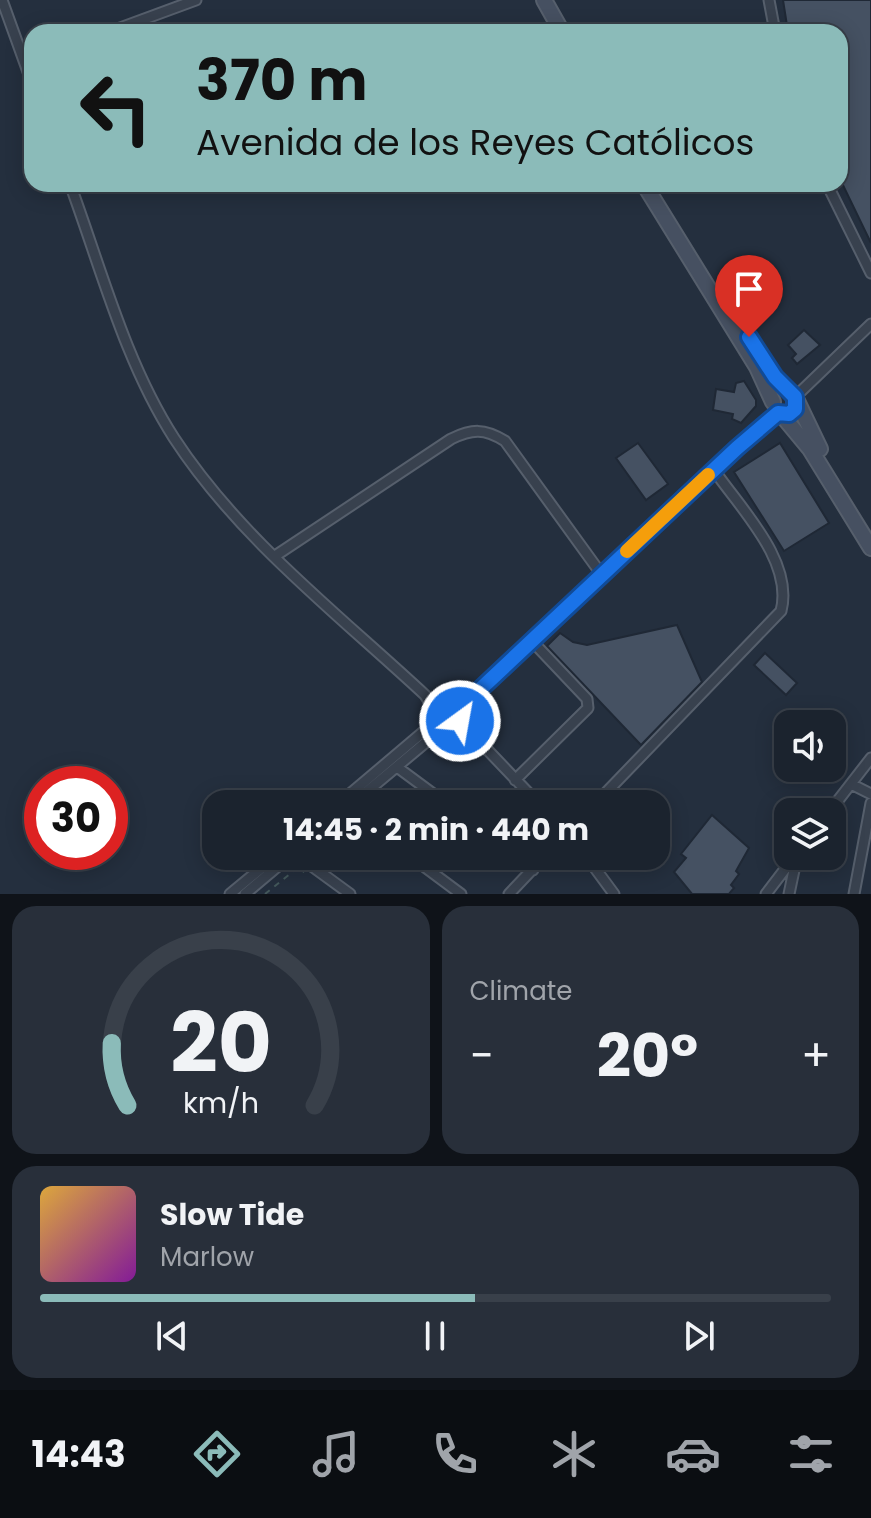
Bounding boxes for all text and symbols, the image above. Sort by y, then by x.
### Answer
text: 370 m [196,41,368,120]
icon: left [64,56,168,160]
text: Avenida de los Reyes Católicos [196,117,754,168]
pin [715,255,783,337]
icon: arrive [727,267,771,311]
position arrow [418,679,502,763]
map controls [774,710,846,870]
button: sound [774,710,846,782]
speed limit sign: 30 [24,766,128,870]
button: layers [774,798,846,870]
text: 14:45 · 2 min · 440 m [283,808,589,851]
text: Climate [470,973,572,1009]
text: 20 [170,985,272,1101]
text: 20° [597,1014,698,1098]
text: − [470,1025,494,1086]
text: + [801,1025,831,1086]
text: km/h [183,1083,259,1123]
text: Slow Tide [160,1193,304,1236]
text: Marlow [160,1239,254,1275]
icon: previous [150,1314,194,1358]
icon: pause [413,1314,457,1358]
icon: next [677,1314,721,1358]
icon: directions [189,1426,245,1482]
icon: music [308,1426,364,1482]
icon: phone [427,1426,483,1482]
icon: climate [546,1426,602,1482]
icon: car [665,1426,721,1482]
icon: filters [783,1426,839,1482]
text: 14:43 [31,1429,126,1480]

